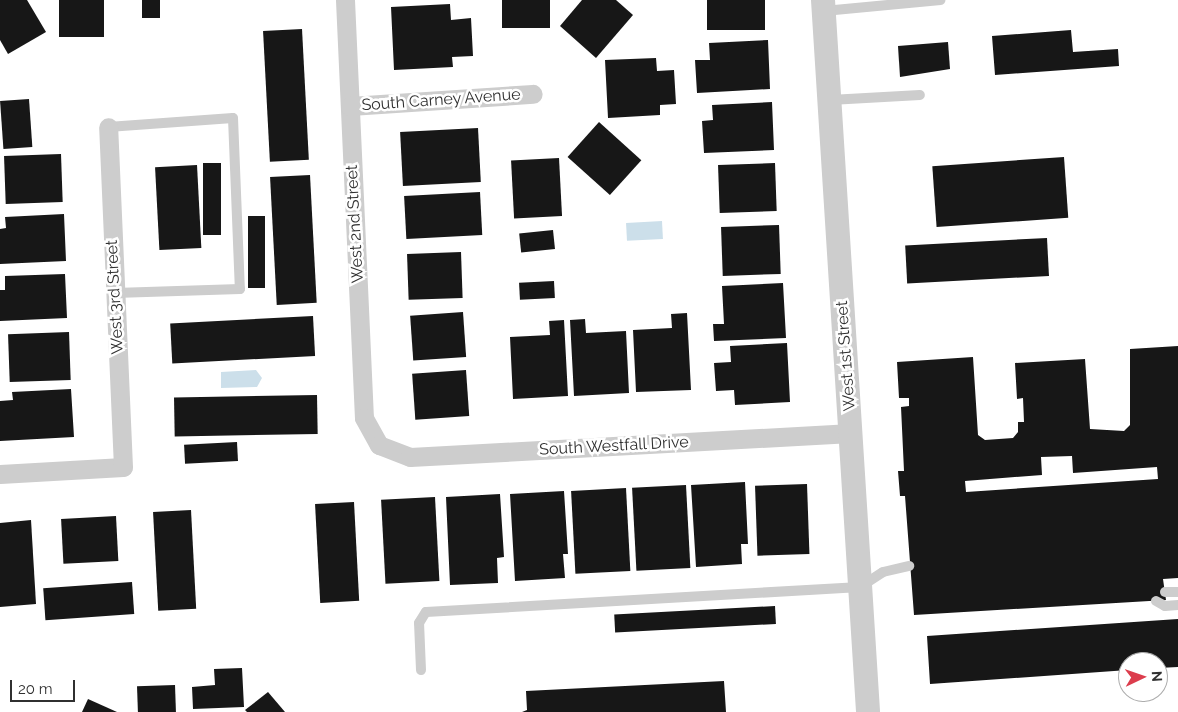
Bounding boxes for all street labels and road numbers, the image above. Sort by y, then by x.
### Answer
street label: South Carney Avenue [360,85,522,115]
street label: West 2nd Street [342,164,368,284]
street label: West 3rd Street [102,239,128,355]
street label: West 1st Street [833,300,859,412]
street label: South Westfall Drive [538,432,690,460]

